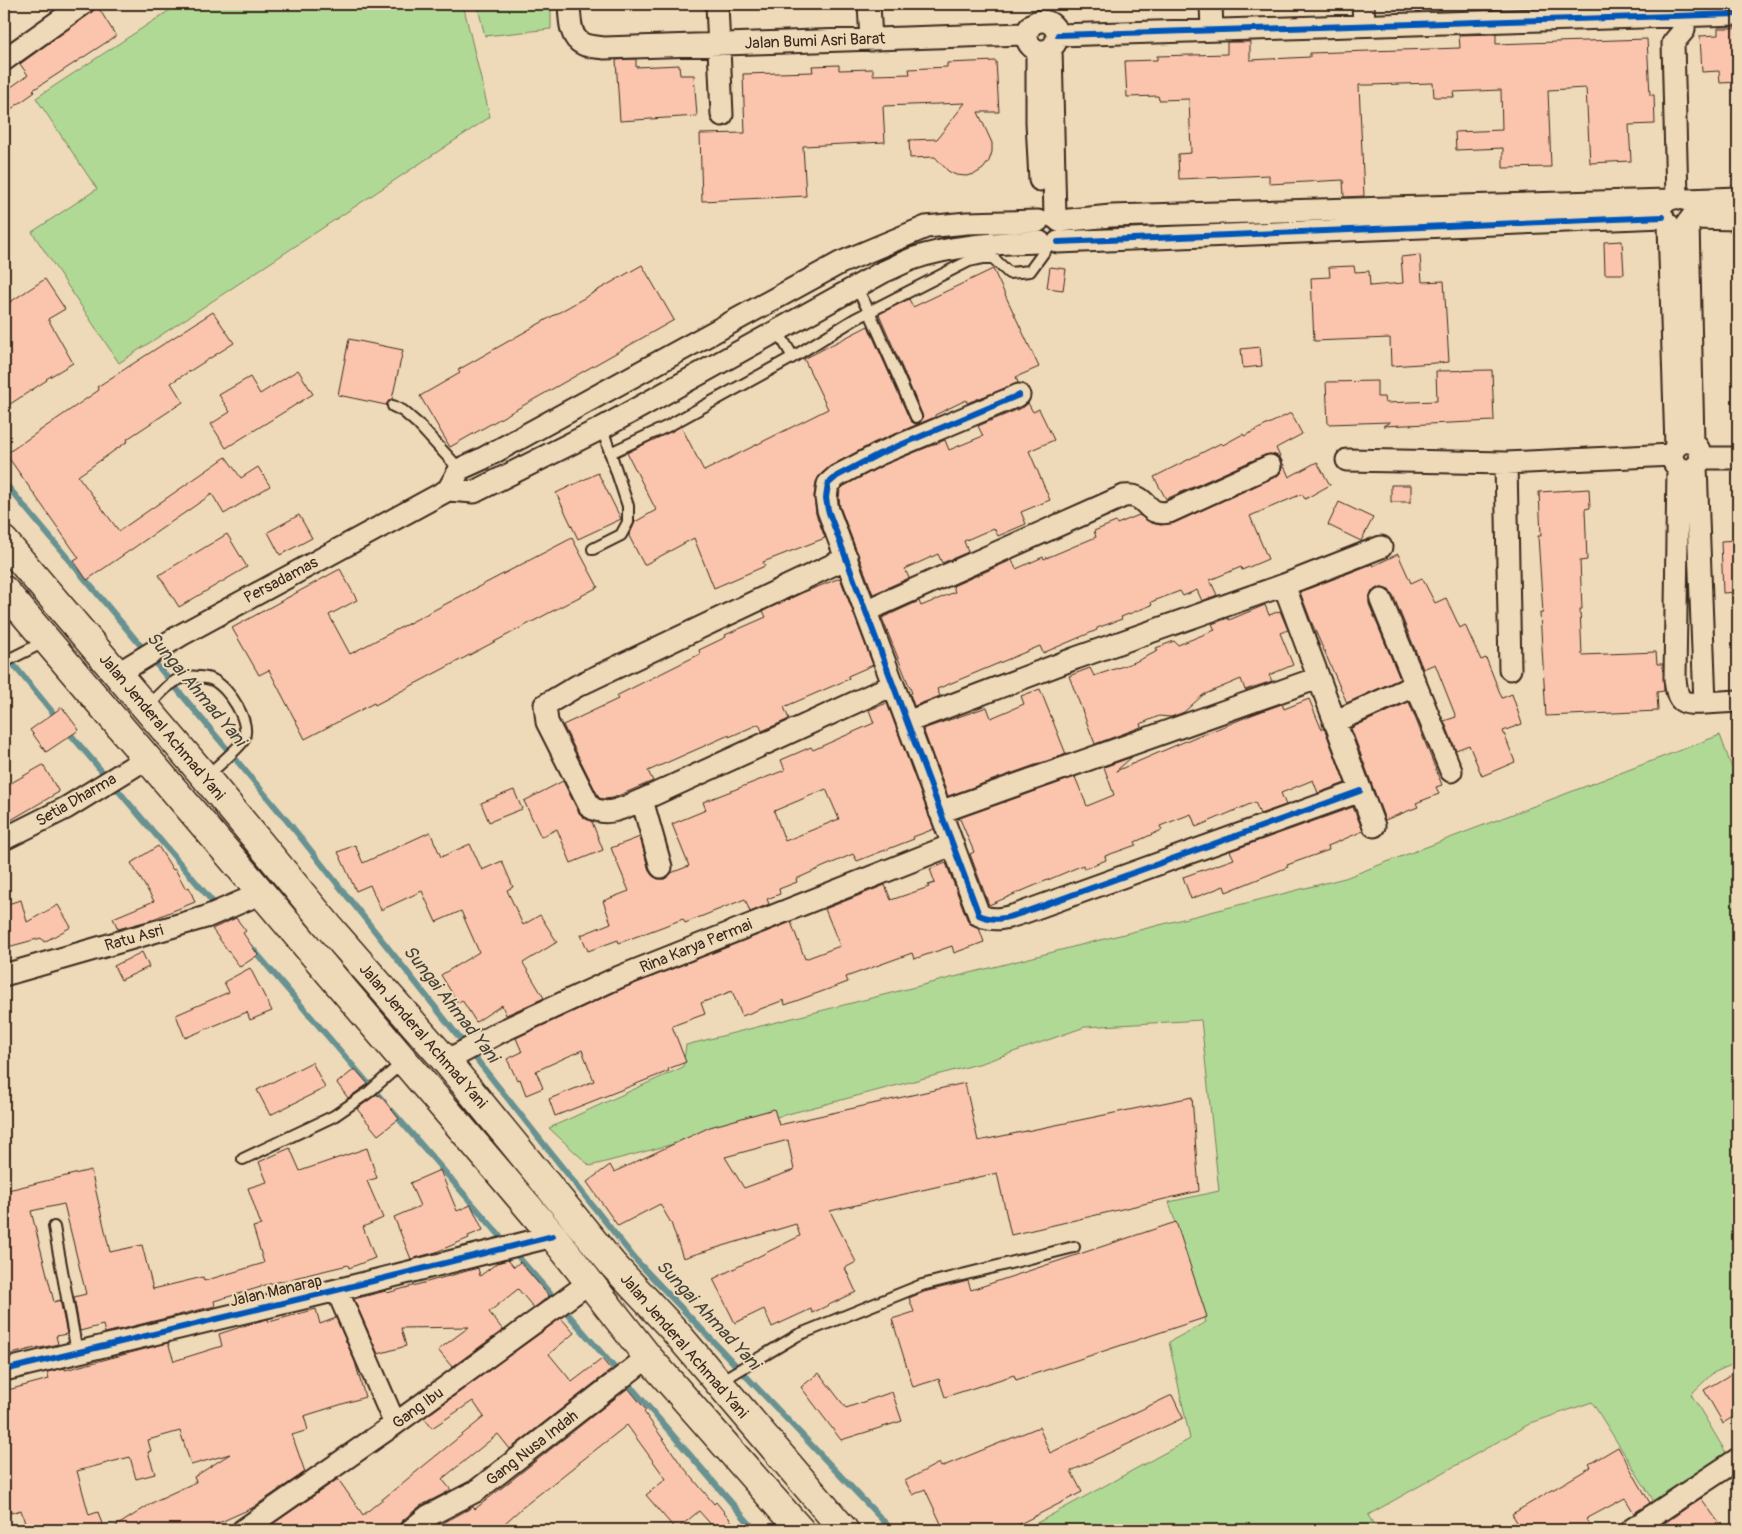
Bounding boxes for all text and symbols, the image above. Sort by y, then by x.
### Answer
street label: Jalan Bumi Asri Barat [744,29,886,53]
street label: Persadamas [240,552,322,608]
water label: Sungai Ahmad Yani [141,627,252,753]
street label: Jalan Jenderal Achmad Yani [95,650,229,805]
street label: Setia Dharma [32,769,120,831]
street label: Rina Karya Permai [637,914,755,978]
street label: Ratu Asri [102,920,166,956]
water label: Sungai Ahmad Yani [398,941,506,1069]
street label: Jalan Jenderal Achmad Yani [355,959,491,1113]
water label: Sungai Ahmad Yani [651,1255,767,1377]
street label: Jalan Jenderal Achmad Yani [616,1269,752,1423]
street label: Jalan Manarap [228,1271,324,1311]
street label: Gang Ibu [388,1383,448,1433]
street label: Gang Nusa Indah [482,1406,582,1490]

